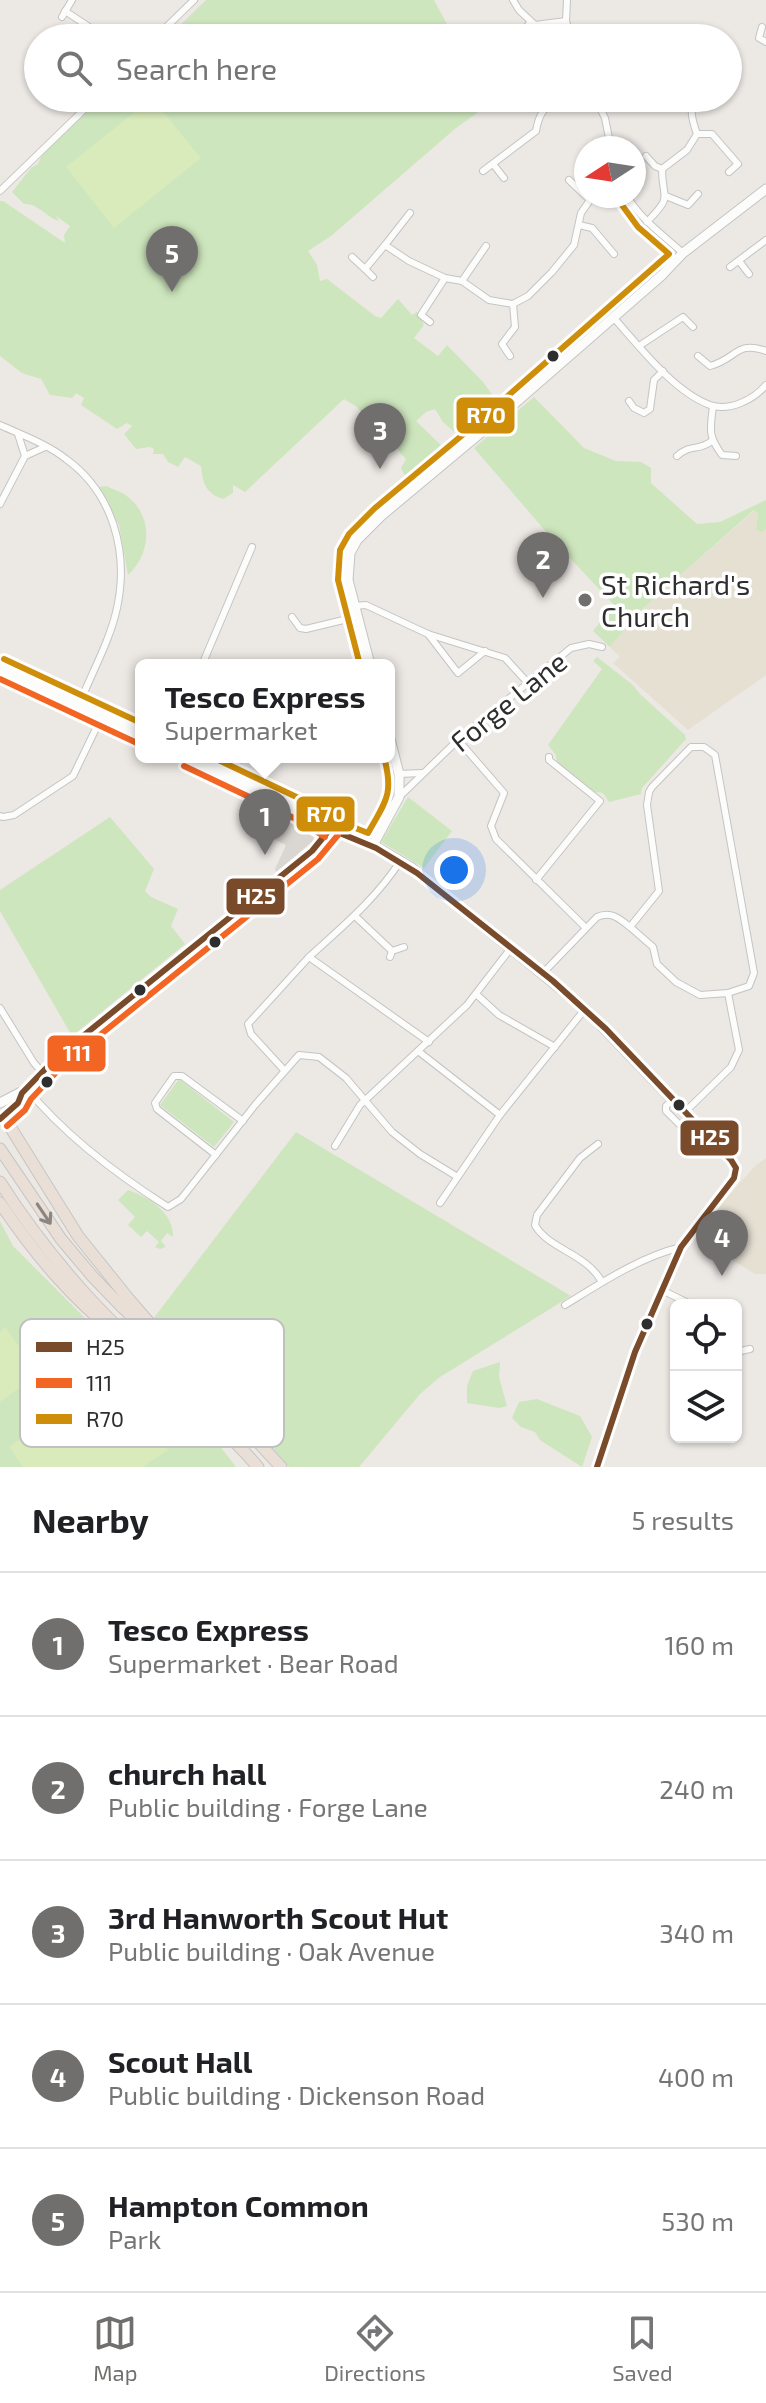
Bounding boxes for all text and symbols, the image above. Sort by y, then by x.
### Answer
search box [24,24,742,112]
icon: search [52,46,96,90]
text: Search here [116,50,277,86]
north arrow [574,136,646,208]
pin: 5 [146,226,198,292]
unlabelled marker [545,348,561,364]
line badge: R70 [455,396,516,435]
text: R70 [466,401,506,427]
pin: 3 [354,403,406,469]
pin: 2 [517,532,569,598]
place label: St Richard's Church [601,567,750,633]
marker: St Richard's Church [576,591,594,609]
street label: Forge Lane [443,644,573,758]
popup [135,659,395,763]
text: Tesco Express [165,678,365,714]
text: Supermarket [165,714,318,745]
pin: 1 [239,789,291,855]
line badge: R70 [295,795,356,833]
text: R70 [306,800,346,826]
your location [434,850,474,890]
line badge: H25 [225,877,286,916]
text: H25 [236,882,276,908]
unlabelled marker [207,934,223,950]
unlabelled marker [132,982,148,998]
line badge: 111 [46,1034,107,1073]
text: 111 [63,1039,91,1065]
unlabelled marker [39,1074,55,1090]
unlabelled marker [671,1097,687,1113]
line badge: H25 [679,1119,740,1157]
text: H25 [690,1123,730,1149]
one-way arrow [36,1202,52,1224]
pin: 4 [696,1210,748,1276]
map controls [670,1299,742,1443]
button: locate [670,1299,742,1371]
unlabelled marker [639,1316,655,1332]
legend [20,1319,284,1447]
text: H25 [86,1333,125,1359]
text: 111 [86,1369,112,1395]
button: layers [670,1371,742,1443]
text: R70 [86,1405,124,1431]
text: Nearby [32,1499,149,1540]
text: 5 results [632,1504,734,1535]
text: Tesco Express [108,1611,309,1647]
text: 1 [52,1629,64,1660]
text: 160 m [665,1629,734,1660]
text: Supermarket · Bear Road [108,1647,399,1678]
text: church hall [108,1755,266,1791]
text: 2 [50,1773,66,1804]
text: 240 m [659,1773,734,1804]
text: Public building · Forge Lane [108,1791,428,1822]
text: 3rd Hanworth Scout Hut [108,1899,448,1935]
text: 3 [51,1917,65,1948]
text: 340 m [659,1917,734,1948]
text: Public building · Oak Avenue [108,1935,435,1966]
text: Scout Hall [108,2043,252,2079]
text: 4 [50,2061,66,2092]
text: 400 m [658,2061,734,2092]
text: Public building · Dickenson Road [108,2079,485,2110]
text: Hampton Common [108,2187,369,2223]
text: 5 [51,2205,65,2236]
text: 530 m [661,2205,734,2236]
text: Park [108,2223,161,2254]
tab: Map [93,2311,137,2385]
tab: Directions [324,2311,426,2385]
tab: Saved [612,2311,673,2385]

